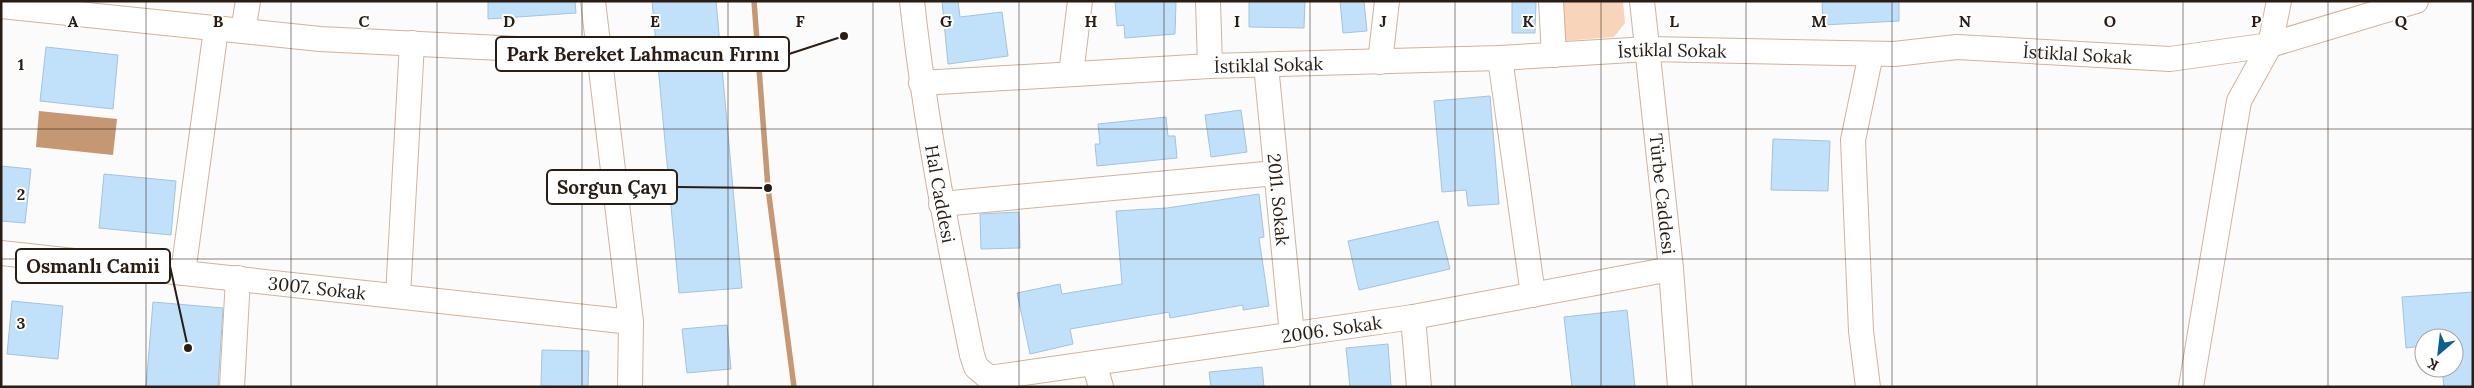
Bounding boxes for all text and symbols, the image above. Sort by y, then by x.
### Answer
text: A [68,11,79,31]
text: B [213,11,224,31]
text: C [358,11,370,31]
text: D [503,11,515,31]
text: E [650,11,660,31]
text: F [795,11,805,31]
text: G [940,11,952,31]
text: H [1085,11,1098,31]
text: I [1234,11,1240,31]
text: J [1379,11,1387,31]
text: K [1522,11,1534,31]
text: L [1669,11,1679,31]
text: M [1811,11,1827,31]
text: N [1959,11,1971,31]
text: O [2104,11,2116,31]
text: P [2251,11,2261,31]
text: Q [2395,11,2408,31]
callout: Park Bereket Lahmacun Fırını [496,37,789,71]
street label: İstiklal Sokak [1617,37,1727,62]
street label: İstiklal Sokak [2022,39,2133,68]
text: Park Bereket Lahmacun Fırını [507,42,779,66]
street label: İstiklal Sokak [1214,51,1324,77]
text: 1 [18,54,24,74]
street label: Türbe Caddesi [1645,132,1681,255]
street label: Hal Caddesi [921,143,961,245]
street label: 2011. Sokak [1263,152,1295,247]
callout: Sorgun Çayı [547,170,677,204]
text: Sorgun Çayı [557,175,667,199]
text: 2 [17,184,25,204]
callout: Osmanlı Camii [16,249,170,283]
text: Osmanlı Camii [26,254,160,278]
street label: 3007. Sokak [267,271,367,304]
street label: 2006. Sokak [1280,310,1384,347]
text: 3 [17,313,26,333]
north arrow [2414,328,2464,378]
text: K [2424,354,2442,375]

